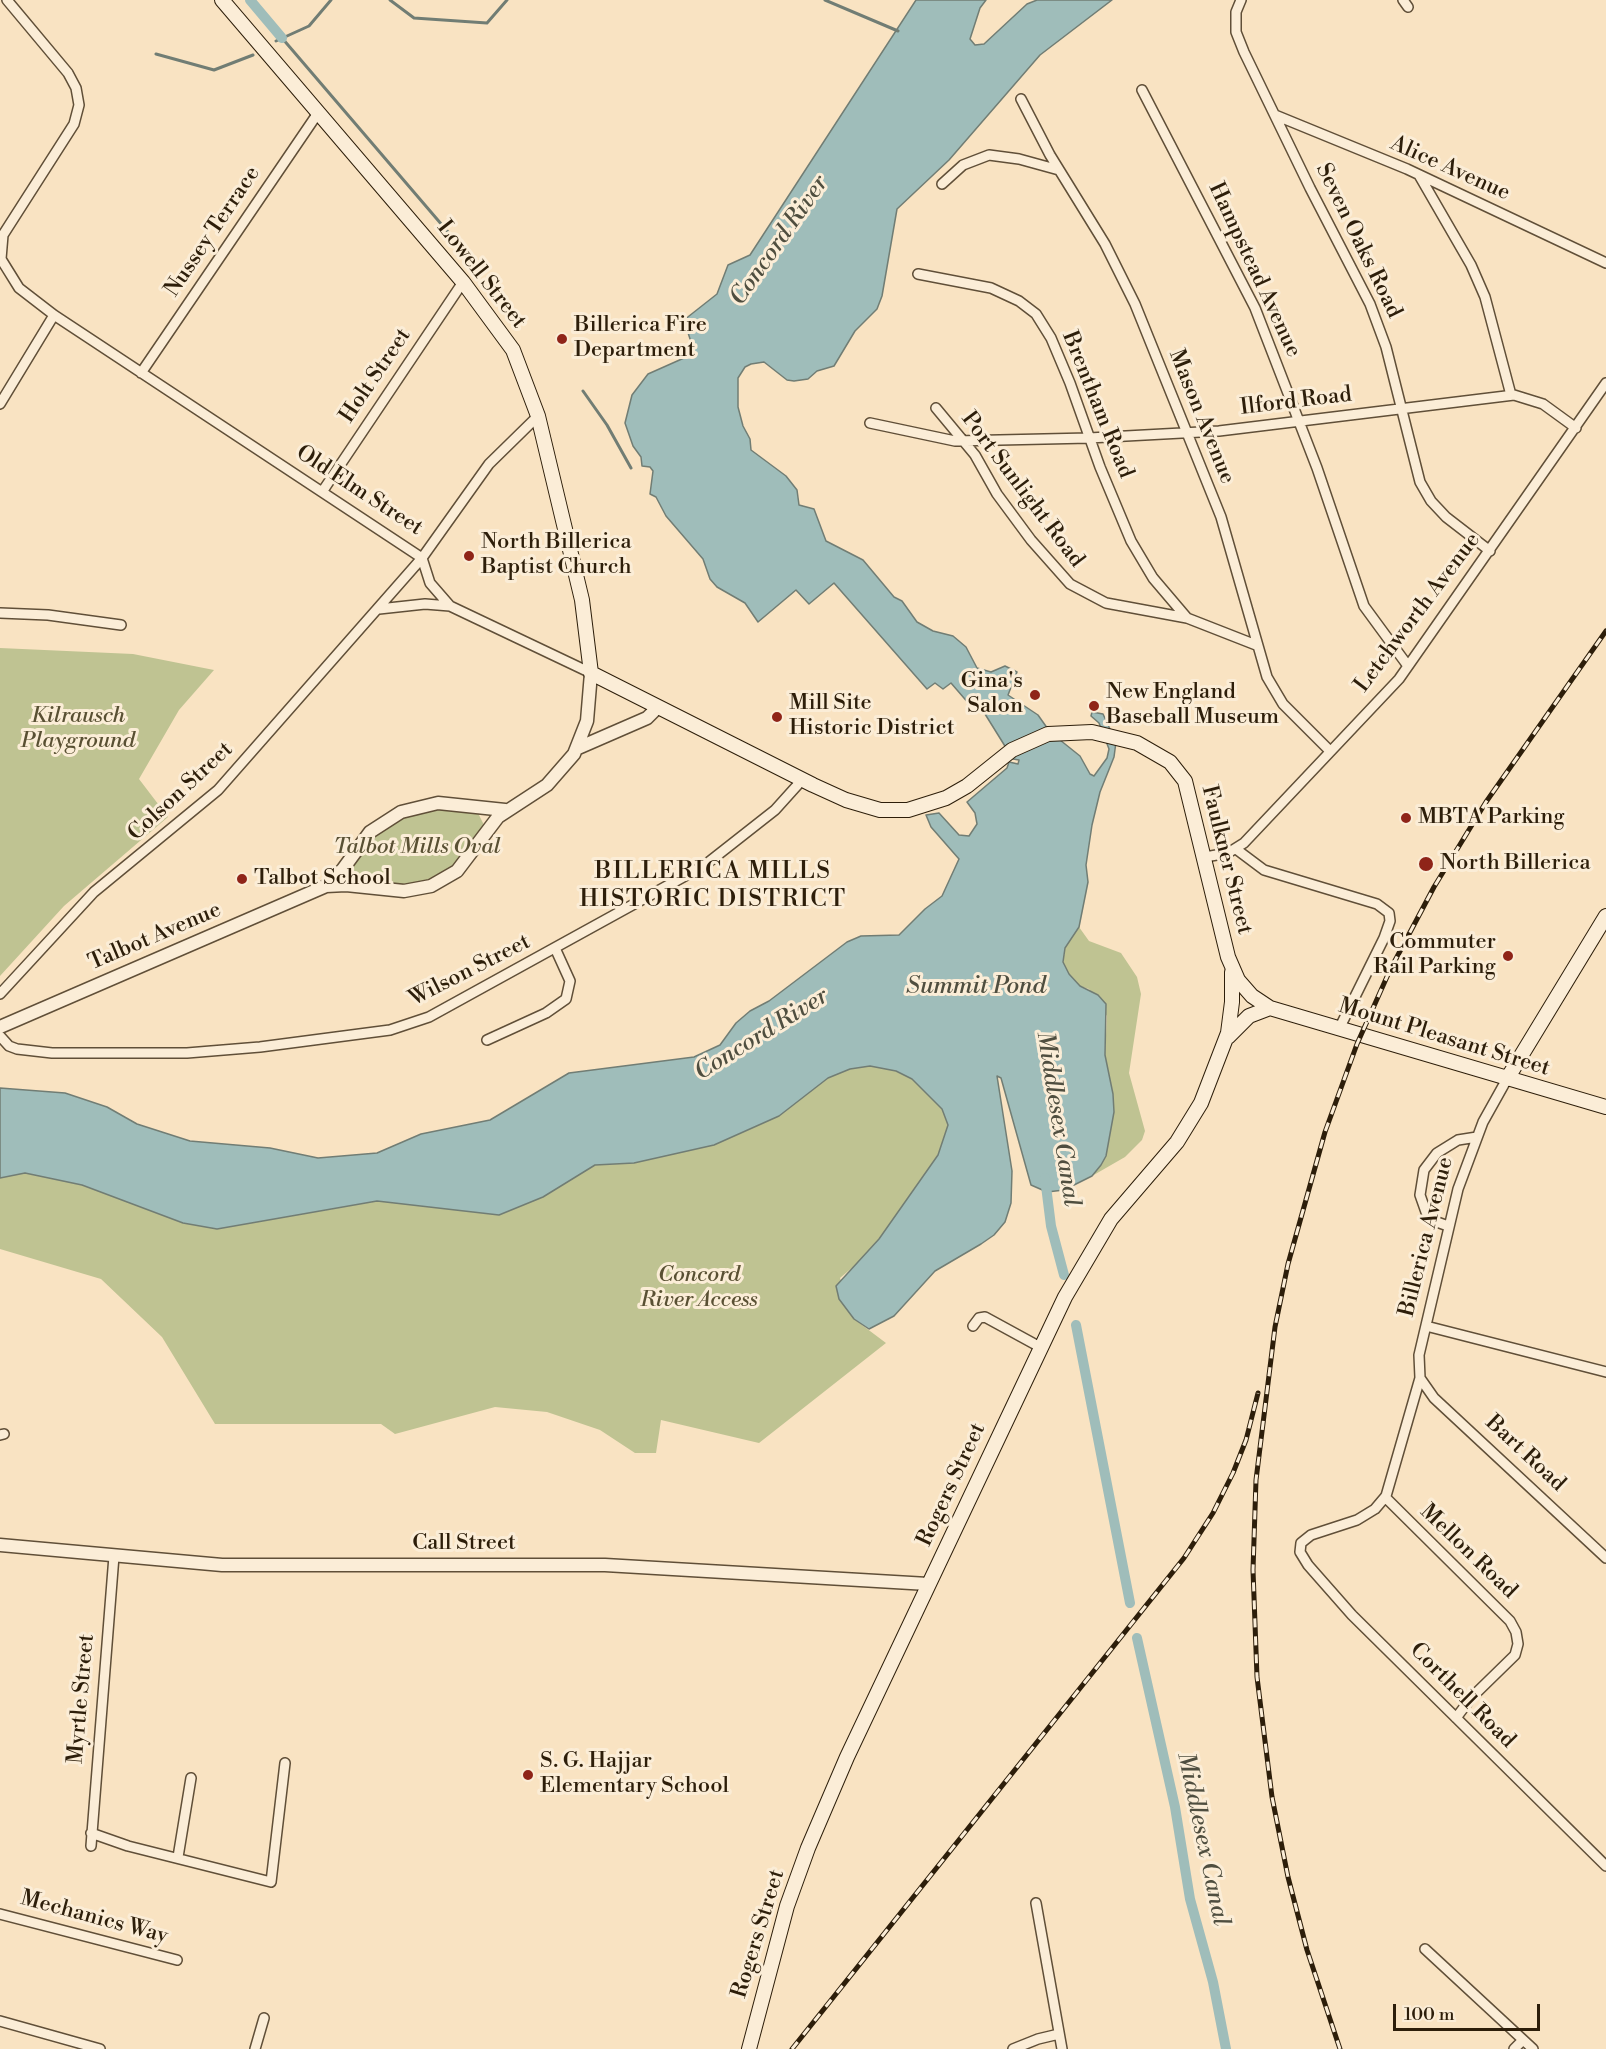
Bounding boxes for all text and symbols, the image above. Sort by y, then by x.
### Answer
street label: Alice Avenue [1386,131,1514,207]
street label: Seven Oaks Road [1309,159,1407,323]
street label: Nussey Terrace [160,162,266,302]
water label: Concord River [725,170,835,312]
street label: Hampstead Avenue [1202,178,1306,362]
street label: Lowell Street [431,216,531,334]
place label: Billerica Fire Department [574,313,707,364]
street label: Holt Street [335,324,417,428]
street label: Brentham Road [1056,328,1138,482]
marker: Billerica Fire Department [555,332,569,346]
street label: Mason Avenue [1162,346,1240,488]
street label: Ilford Road [1239,382,1353,422]
street label: Port Sunlight Road [955,407,1089,573]
street label: Old Elm Street [291,440,427,542]
street label: Letchworth Avenue [1349,528,1487,698]
place label: North Billerica Baptist Church [481,530,632,582]
marker: North Billerica Baptist Church [462,549,476,563]
place label: Gina's Salon [961,669,1023,720]
place label: New England Baseball Museum [1106,680,1279,732]
marker: Gina's Salon [1028,688,1042,702]
place label: Mill Site Historic District [789,691,954,742]
marker: New England Baseball Museum [1087,699,1101,713]
park label: Kilrausch Playground [21,704,135,756]
marker: Mill Site Historic District [770,710,784,724]
street label: Colson Street [123,737,239,847]
street label: Faulkner Street [1195,783,1257,937]
place label: MBTA Parking [1418,805,1565,831]
marker: MBTA Parking [1399,811,1413,825]
park label: Talbot Mills Oval [333,835,501,861]
place label: North Billerica [1440,851,1591,877]
marker: North Billerica [1417,855,1435,873]
district label: BILLERICA MILLS HISTORIC DISTRICT [579,858,847,914]
place label: Talbot School [254,866,391,892]
marker: Talbot School [235,872,249,886]
street label: Talbot Avenue [85,897,225,977]
street label: Wilson Street [405,929,535,1013]
place label: Commuter Rail Parking [1373,930,1496,981]
marker: Commuter Rail Parking [1501,949,1515,963]
water label: Summit Pond [906,973,1046,1001]
water label: Concord River [690,982,834,1088]
street label: Mount Pleasant Street [1335,993,1553,1083]
water label: Middlesex Canal [1029,1029,1085,1209]
street label: Billerica Avenue [1394,1155,1460,1319]
park label: Concord River Access [640,1263,758,1314]
street label: Bart Road [1479,1410,1571,1498]
street label: Rogers Street [912,1419,992,1551]
street label: Mellon Road [1414,1499,1522,1605]
street label: Call Street [412,1531,516,1557]
street label: Myrtle Street [63,1633,101,1765]
street label: Corthell Road [1404,1638,1520,1754]
place label: S. G. Hajjar Elementary School [540,1749,729,1801]
water label: Middlesex Canal [1170,1749,1234,1929]
marker: S. G. Hajjar Elementary School [521,1768,535,1782]
street label: Rogers Street [727,1867,791,2001]
street label: Mechanics Way [17,1886,171,1950]
scale bar [1396,1992,1543,2030]
text: 100 m [1404,2003,1455,2026]

